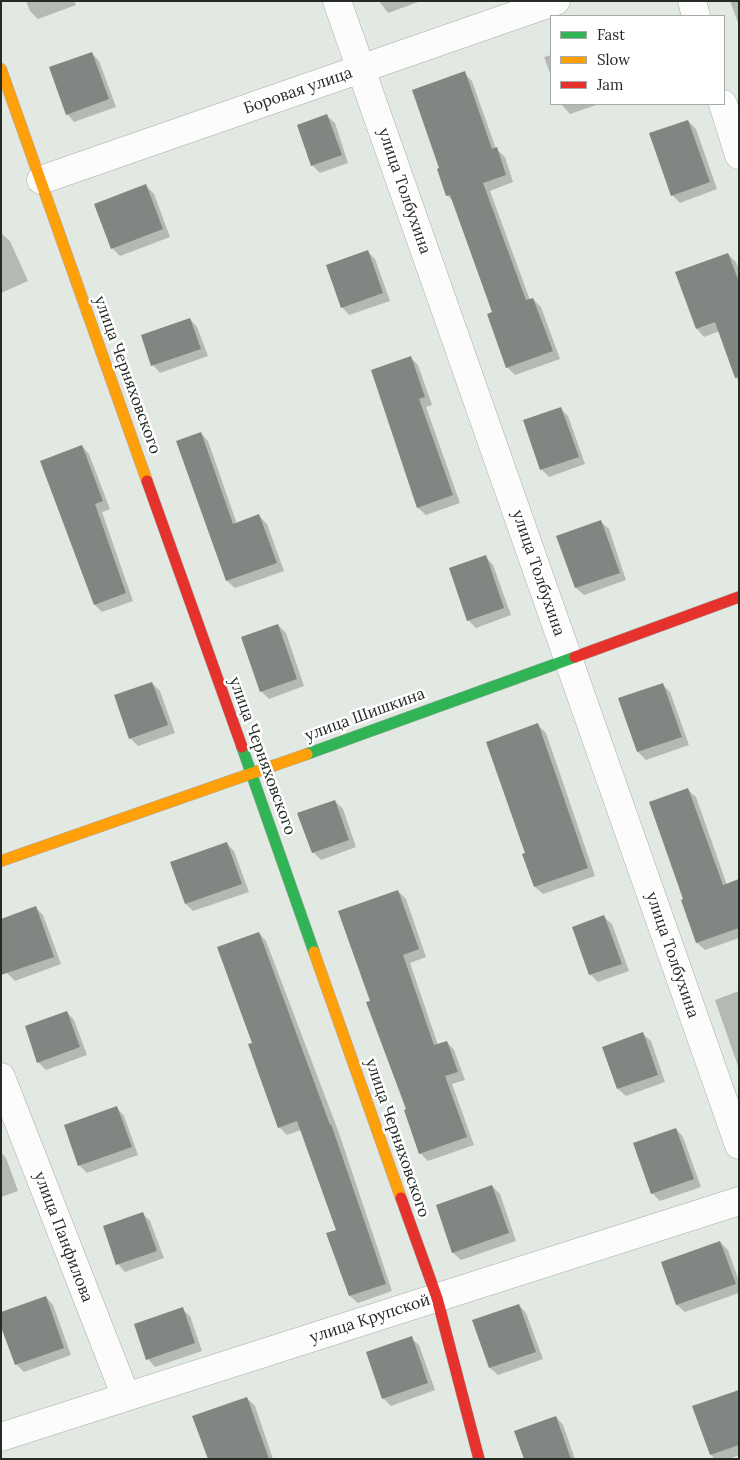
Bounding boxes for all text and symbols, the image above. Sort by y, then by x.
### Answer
legend [550,15,725,105]
text: Fast [597,25,625,44]
text: Slow [597,50,630,69]
street label: Боровая улица [241,63,355,119]
text: Jam [597,75,624,94]
street label: улица Толбухина [373,125,435,257]
street label: улица Черняховского [89,293,165,457]
street label: улица Толбухина [507,507,569,639]
street label: улица Черняховского [224,674,300,838]
street label: улица Шишкина [302,684,428,746]
street label: улица Толбухина [641,889,703,1021]
street label: улица Черняховского [361,1056,433,1220]
street label: улица Панфилова [29,1169,97,1305]
street label: улица Крупской [307,1291,433,1347]

